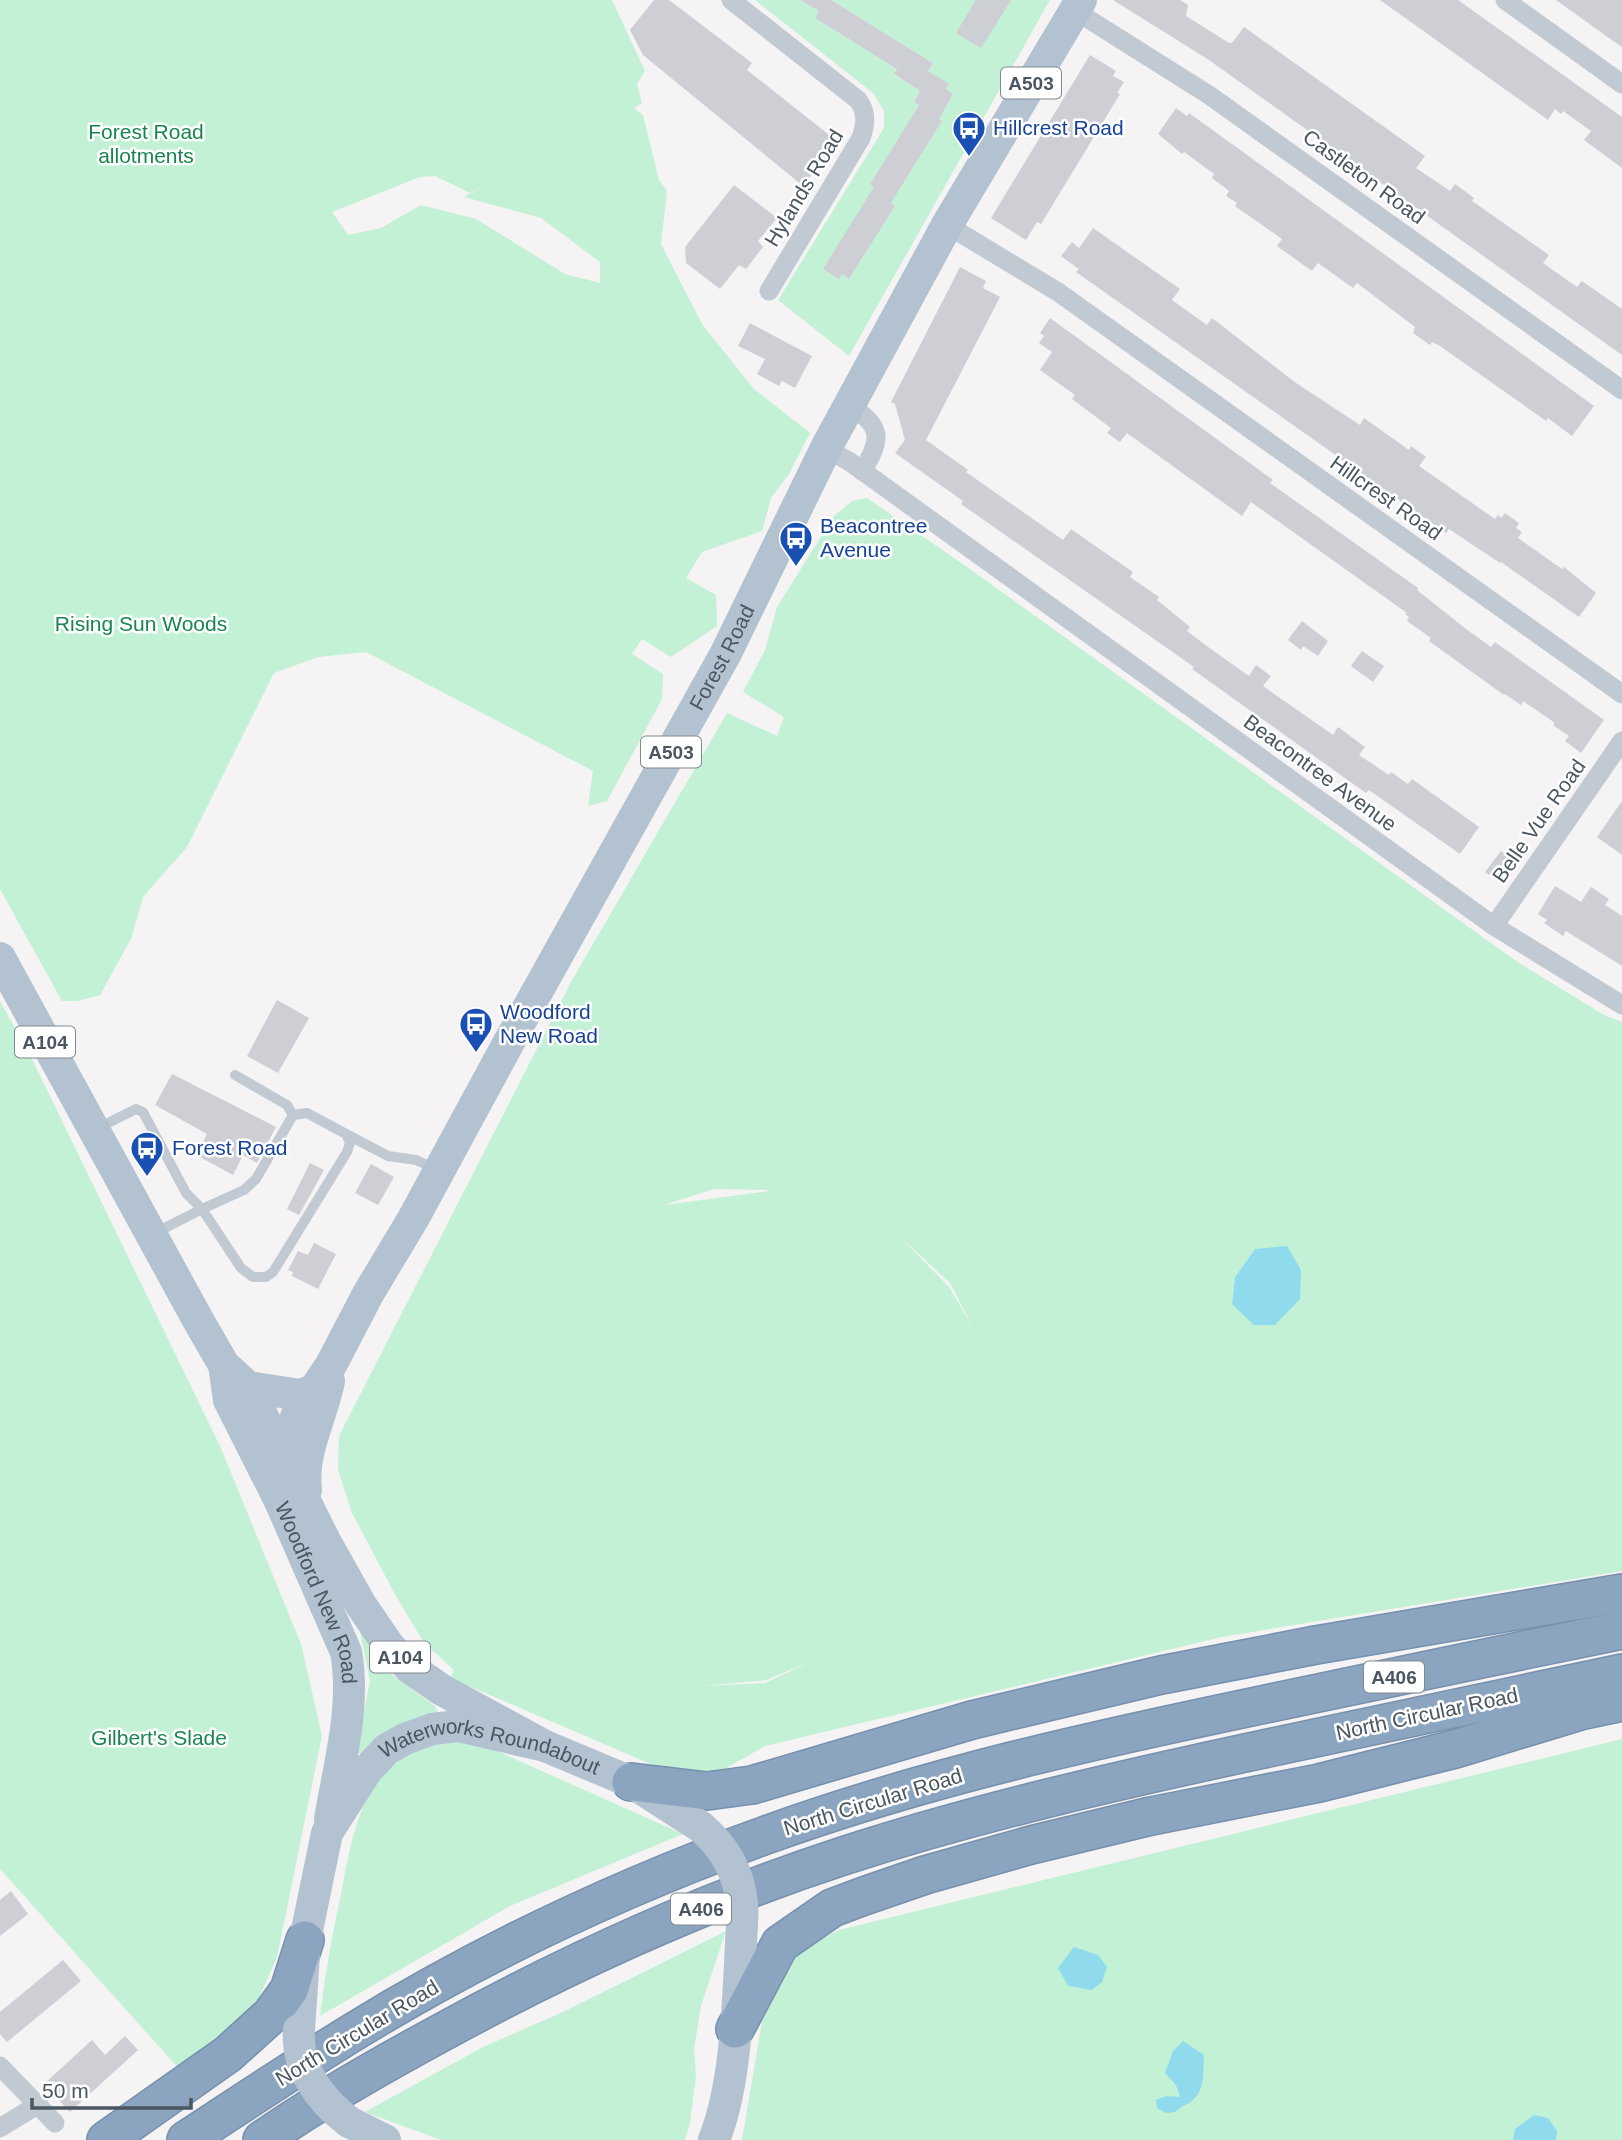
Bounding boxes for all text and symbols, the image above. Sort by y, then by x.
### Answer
road number: A503 [1001,68,1061,99]
bus stop icon: Hillcrest Road [950,109,988,158]
place label: Hillcrest Road [993,116,1124,139]
park label: Forest Road allotments [88,120,204,167]
street label: Hylands Road [760,125,847,250]
street label: Castleton Road [1299,125,1430,228]
street label: Hillcrest Road [1326,451,1446,544]
place label: Beacontree Avenue [820,514,927,561]
bus stop icon: Beacontree Avenue [777,519,815,568]
street label: Forest Road [685,601,759,714]
park label: Rising Sun Woods [55,612,227,635]
street label: Beacontree Avenue [1240,710,1401,836]
road number: A503 [641,736,701,768]
street label: Belle Vue Road [1488,755,1590,887]
place label: Woodford New Road [500,1000,598,1047]
bus stop icon: Woodford New Road [457,1005,495,1054]
road number: A104 [15,1026,75,1058]
bus stop icon: Forest Road [128,1129,166,1178]
place label: Forest Road [172,1136,288,1159]
street label: Woodford New Road [271,1498,361,1684]
road number: A104 [370,1642,430,1672]
road number: A406 [1364,1662,1424,1693]
street label: North Circular Road [1334,1683,1520,1744]
street label: Waterworks Roundabout [375,1714,604,1779]
park label: Gilbert's Slade [91,1726,227,1749]
street label: North Circular Road [781,1763,965,1840]
road number: A406 [671,1894,731,1924]
street label: North Circular Road [271,1975,442,2090]
scale bar [32,2066,191,2110]
text: 50 m [42,2079,89,2102]

